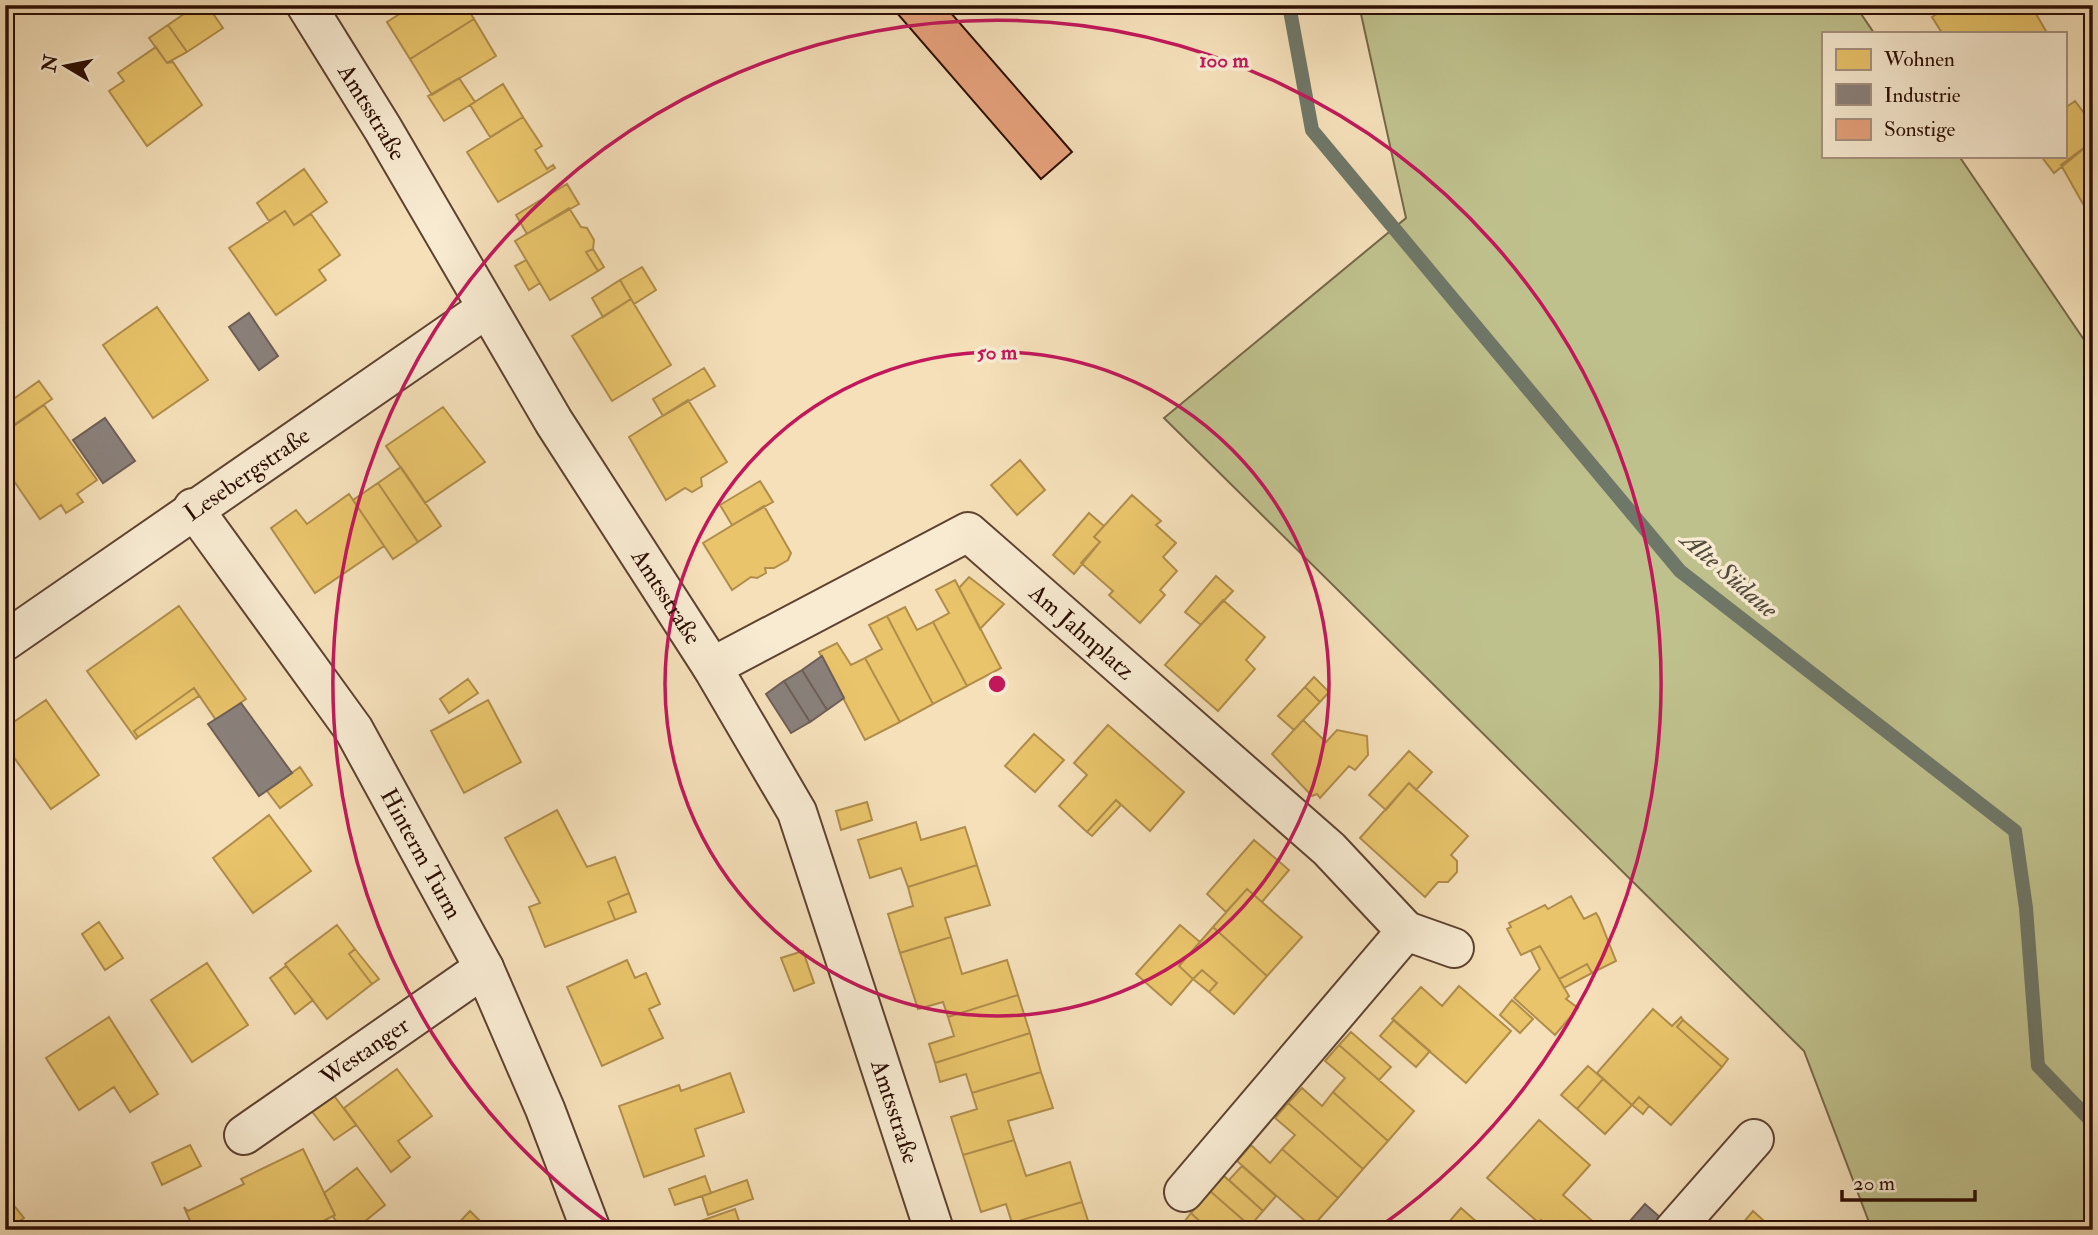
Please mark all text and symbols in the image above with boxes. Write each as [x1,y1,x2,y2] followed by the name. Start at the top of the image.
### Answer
[32,32,102,102] north arrow
[1822,32,2066,158] legend
[1883,46,1955,73] text: Wohnen
[1199,47,1250,74] text: 100 m
[37,52,64,75] text: N
[330,58,413,166] street label: Amtsstraße
[1884,82,1961,109] text: Industrie
[1884,116,1956,143] text: Sonstige
[977,339,1018,366] text: 50 m
[178,420,316,529] street label: Lesebergstraße
[1672,522,1785,626] water label: Alte Südaue
[623,542,708,650] street label: Amtsstraße
[1022,577,1141,687] street label: Am Jahnplatz
[985,672,1009,696] centre of rings
[373,783,469,925] street label: Hinterm Turm
[314,1010,415,1094] street label: Westanger
[863,1055,926,1168] street label: Amtsstraße
[1842,1158,1976,1202] scale bar
[1853,1170,1895,1197] text: 20 m

